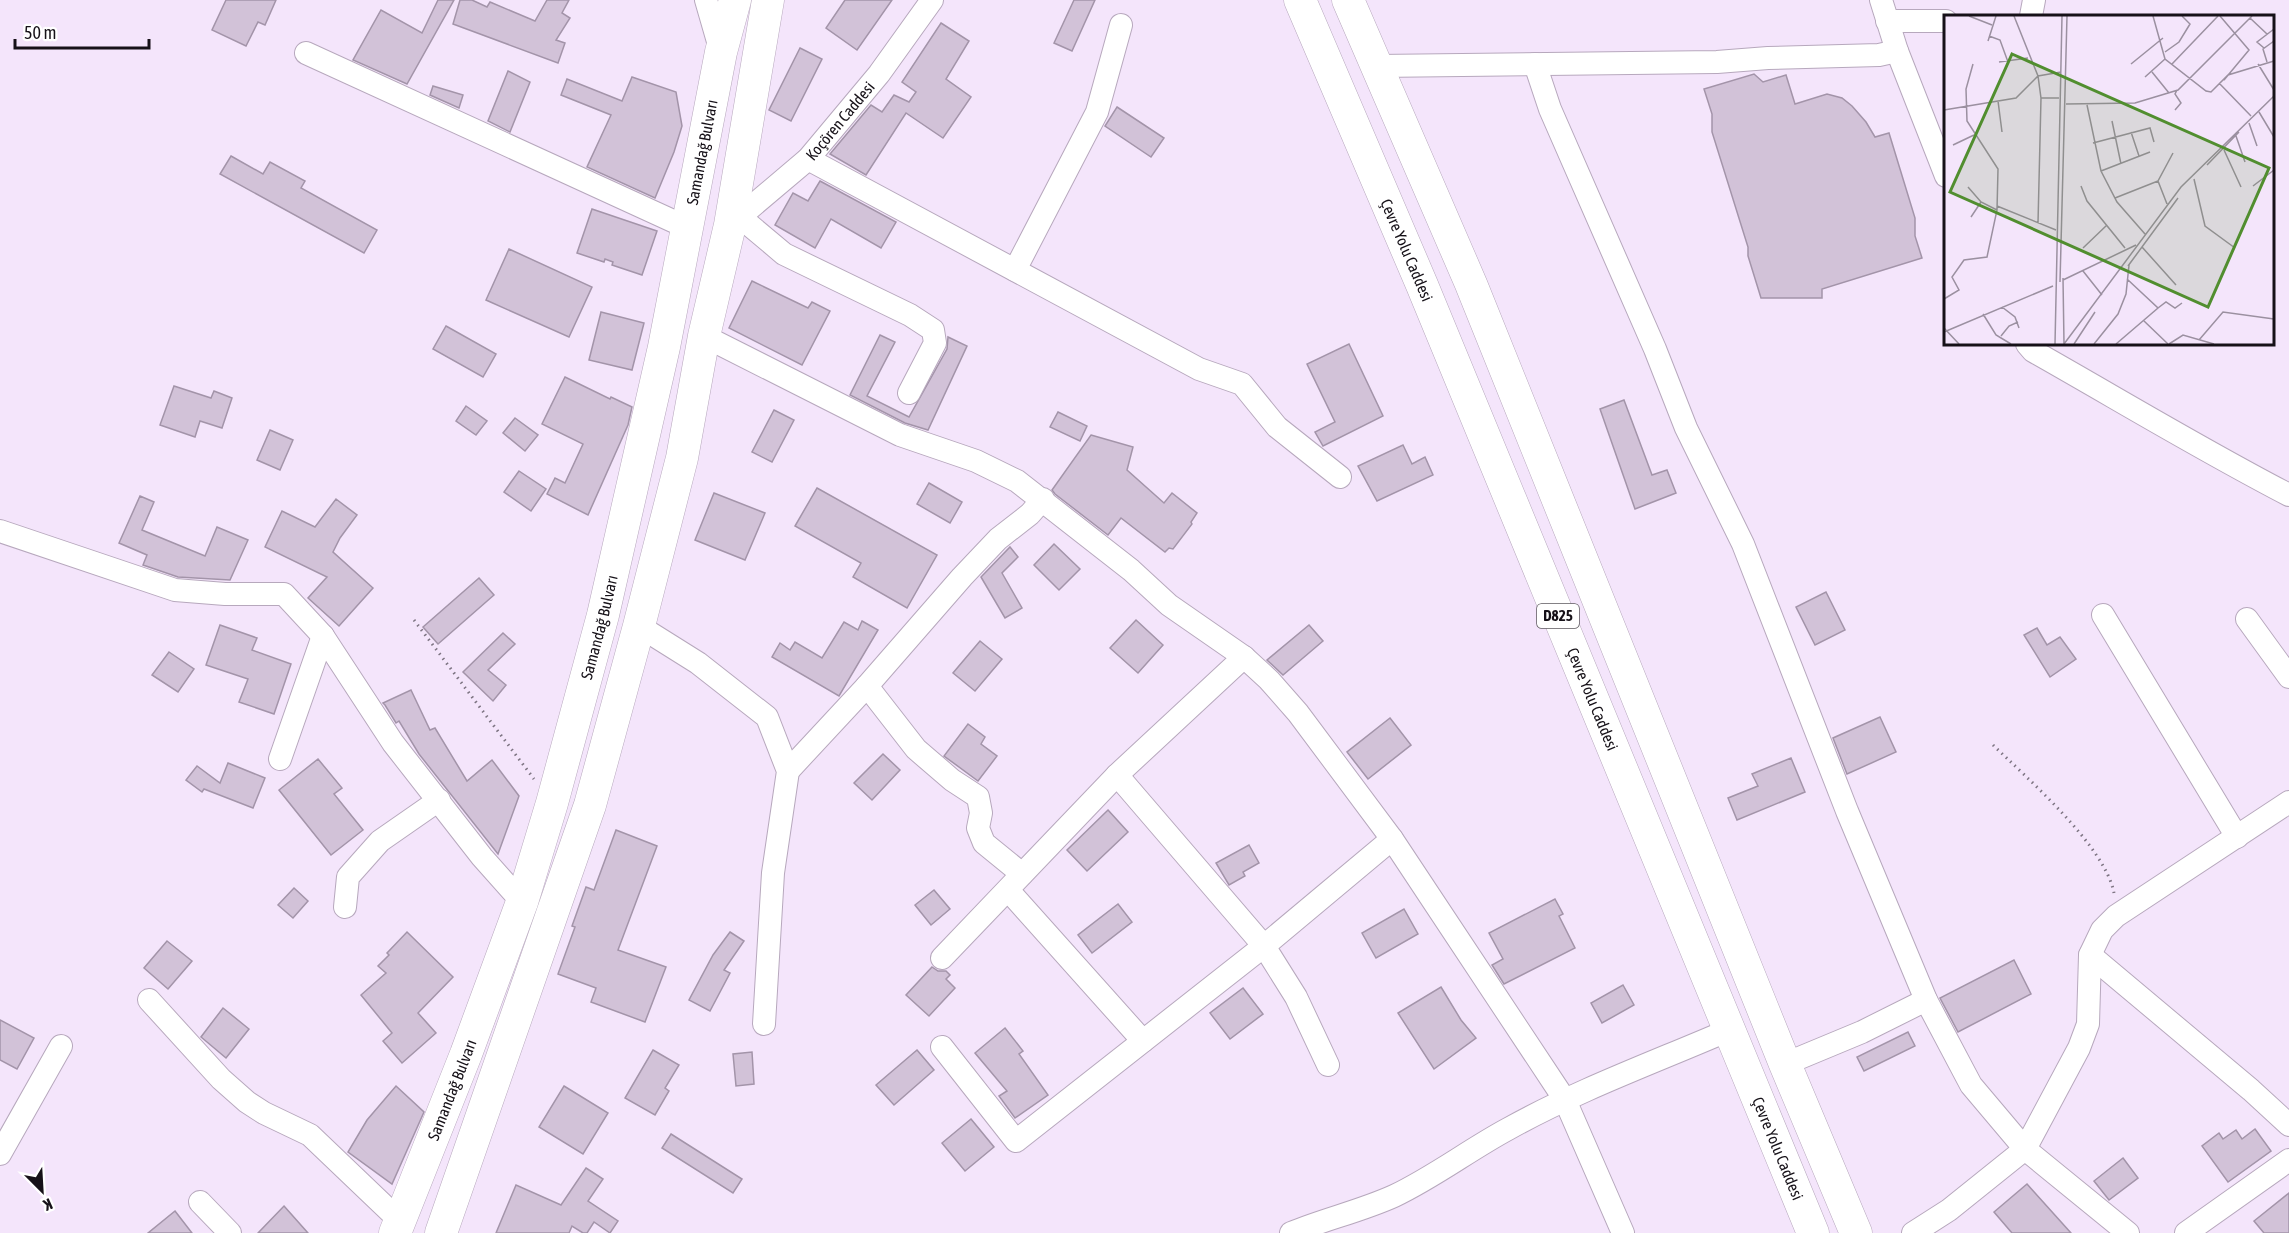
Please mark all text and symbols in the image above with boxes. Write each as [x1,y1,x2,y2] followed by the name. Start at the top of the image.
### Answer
[15,12,148,50] scale bar
[1944,15,2274,345] inset map
[24,22,56,43] text: 50 m
[802,78,878,164] street label: Koçören Caddesi
[683,98,721,206] street label: Samandağ Bulvarı
[1376,196,1437,304] street label: Çevre Yolu Caddesi
[577,573,621,681] street label: Samandağ Bulvarı
[1537,604,1579,628] road number: D825
[1563,645,1622,753] street label: Çevre Yolu Caddesi
[424,1037,480,1143] street label: Samandağ Bulvarı
[1748,1094,1807,1202] street label: Çevre Yolu Caddesi
[12,1161,72,1221] north arrow
[41,1195,55,1215] text: K

